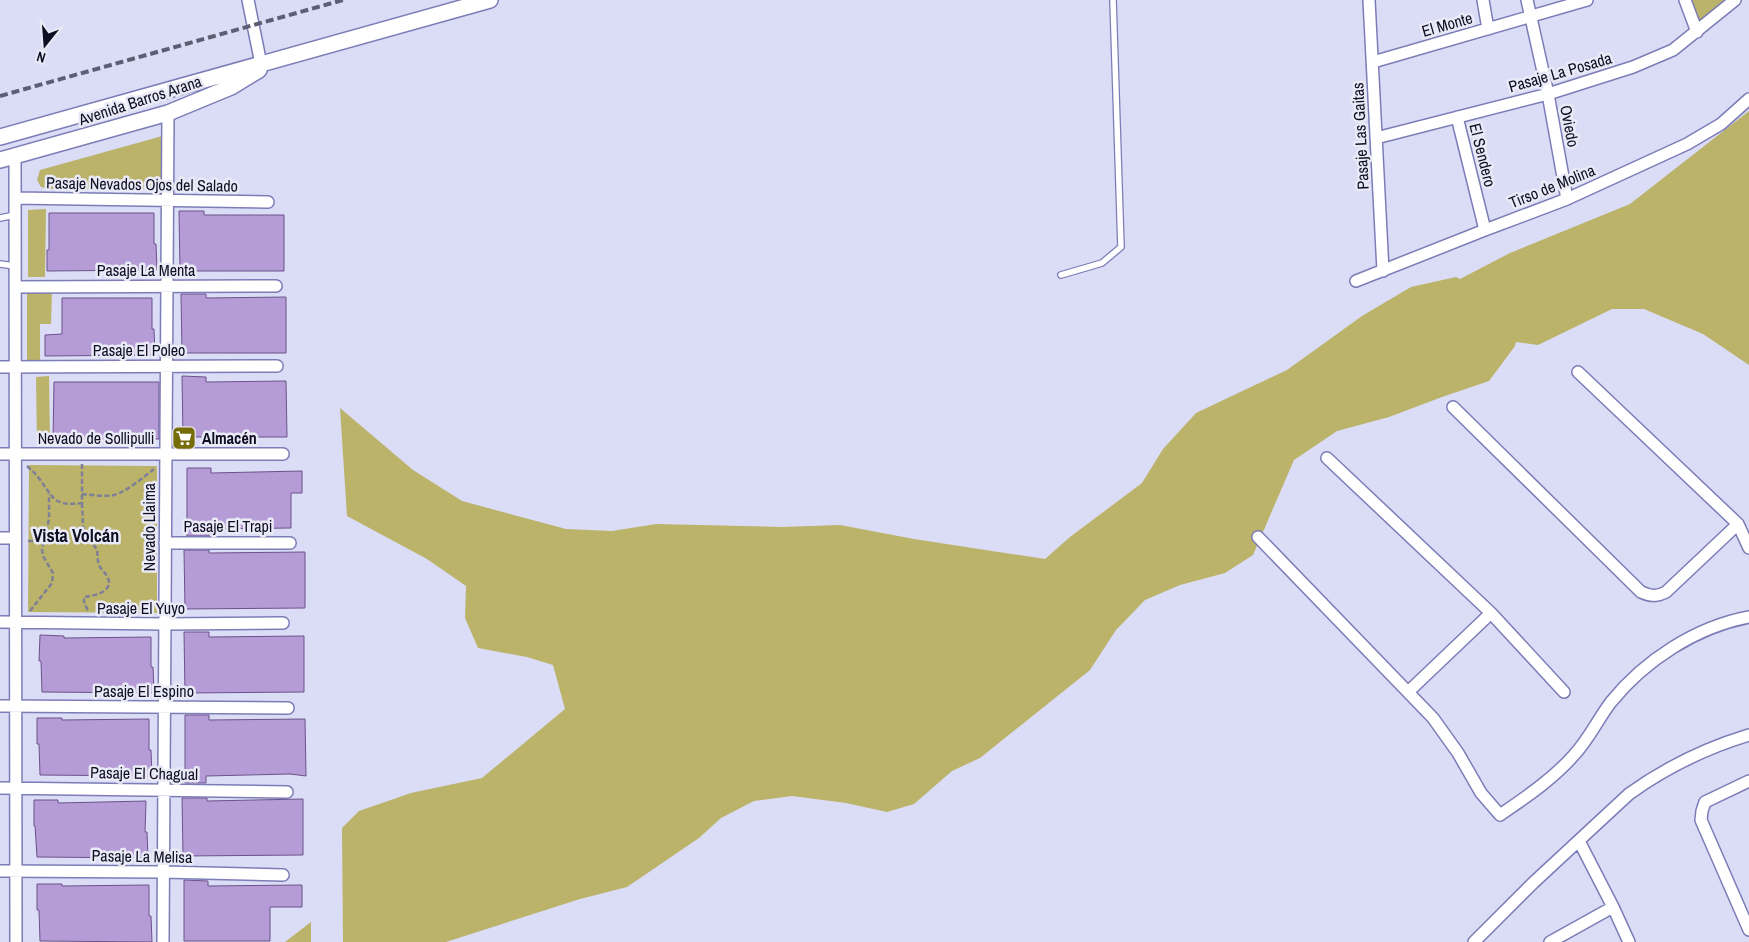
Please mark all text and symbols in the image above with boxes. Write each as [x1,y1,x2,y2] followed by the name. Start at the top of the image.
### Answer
[1419,6,1475,42] street label: El Monte
[20,20,70,70] north arrow
[1506,47,1615,97] street label: Pasaje La Posada
[35,48,48,67] text: N
[75,70,205,131] street label: Avenida Barros Arana
[1346,82,1374,190] street label: Pasaje Las Gaitas
[1555,103,1585,149] street label: Oviedo
[1464,121,1502,189] street label: El Sendero
[1506,159,1599,213] street label: Tirso de Molina
[46,171,238,197] street label: Pasaje Nevados Ojos del Salado
[97,259,196,281] street label: Pasaje La Menta
[93,339,185,361] street label: Pasaje El Poleo
[171,425,197,451] supermarket icon: Almacén
[38,427,154,449] street label: Nevado de Sollipulli
[202,427,257,449] place label: Almacén
[138,482,160,571] street label: Nevado Llaima
[184,515,273,537] street label: Pasaje El Trapi
[33,523,119,548] district label: Vista Volcán
[97,597,185,619] street label: Pasaje El Yuyo
[94,680,194,702] street label: Pasaje El Espino
[90,761,198,785] street label: Pasaje El Chagual
[91,844,193,868] street label: Pasaje La Melisa

